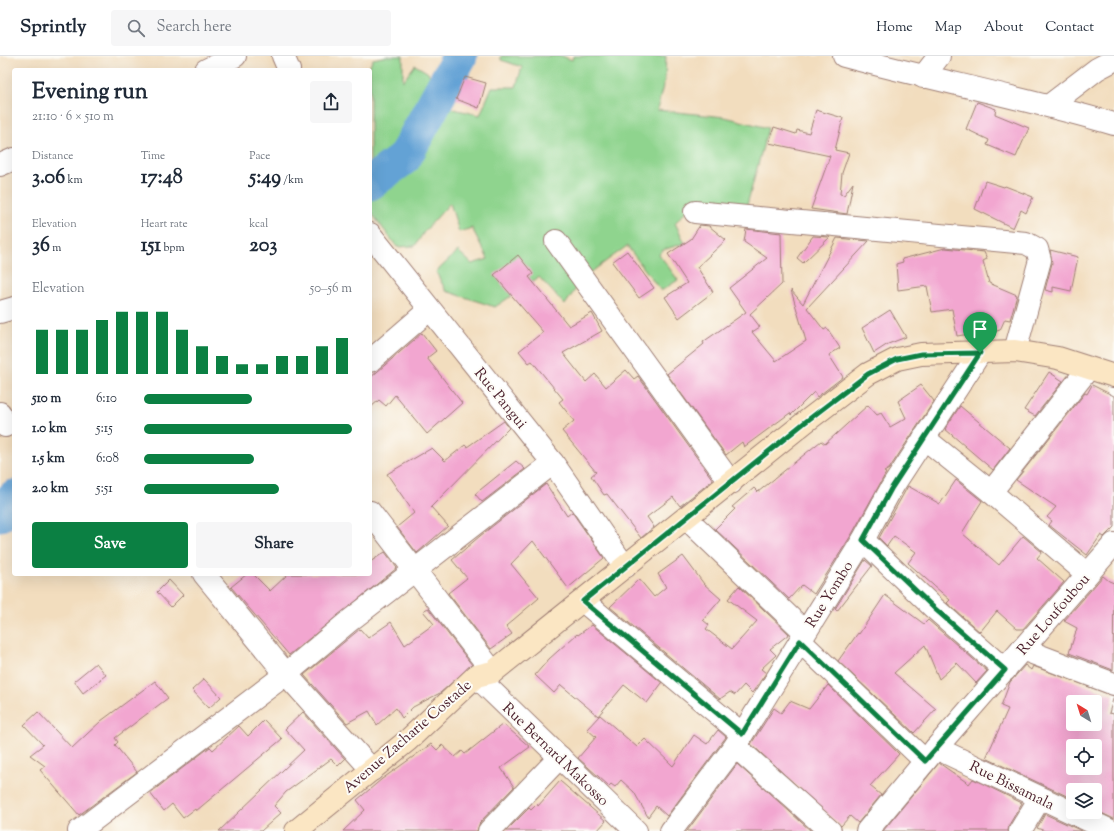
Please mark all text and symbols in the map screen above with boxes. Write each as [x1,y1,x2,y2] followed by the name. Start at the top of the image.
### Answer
[111,10,391,46] search box
[20,14,87,41] text: Sprintly
[125,17,147,39] icon: search
[157,17,232,38] text: Search here
[876,18,913,38] text: Home
[935,18,962,38] text: Map
[984,18,1023,38] text: About
[1045,18,1094,38] text: Contact
[32,77,148,109] text: Evening run
[310,81,352,123] button: share
[32,108,114,126] text: 21:10 · 6 × 510 m
[32,148,73,164] text: Distance
[141,148,165,164] text: Time
[249,148,270,164] text: Pace
[32,164,65,193] text: 3.06
[141,164,183,193] text: 17:48
[249,164,281,193] text: 5:49
[65,172,83,188] text: km
[281,172,303,188] text: /km
[32,216,77,232] text: Elevation
[141,216,188,232] text: Heart rate
[249,216,268,232] text: kcal
[32,232,50,261] text: 36
[141,232,161,261] text: 151
[249,232,277,261] text: 203
[50,240,61,256] text: m
[161,240,185,256] text: bpm
[32,280,85,298] text: Elevation
[310,280,352,298] text: 50–56 m
[963,312,997,353] pin
[969,318,991,340] icon: arrive
[469,364,531,434] street label: Rue Pangui
[32,390,61,408] text: 510 m
[96,390,117,408] text: 6:10
[32,420,67,438] text: 1.0 km
[96,420,113,438] text: 5:15
[32,450,65,468] text: 1.5 km
[96,450,119,468] text: 6:08
[32,480,69,498] text: 2.0 km
[96,480,113,498] text: 5:51
[32,522,188,568] button: Save
[196,522,352,568] button: Share
[801,557,859,632] street label: Rue Yombo
[1013,569,1096,660] street label: Rue Loufoubou
[339,676,477,799] street label: Avenue Zacharie Costade
[1066,695,1102,731] north arrow
[1066,695,1102,819] map controls
[497,699,613,812] street label: Rue Bernard Makosso
[1066,739,1102,775] button: locate
[965,757,1057,816] street label: Rue Bissamala
[1066,783,1102,819] button: layers

